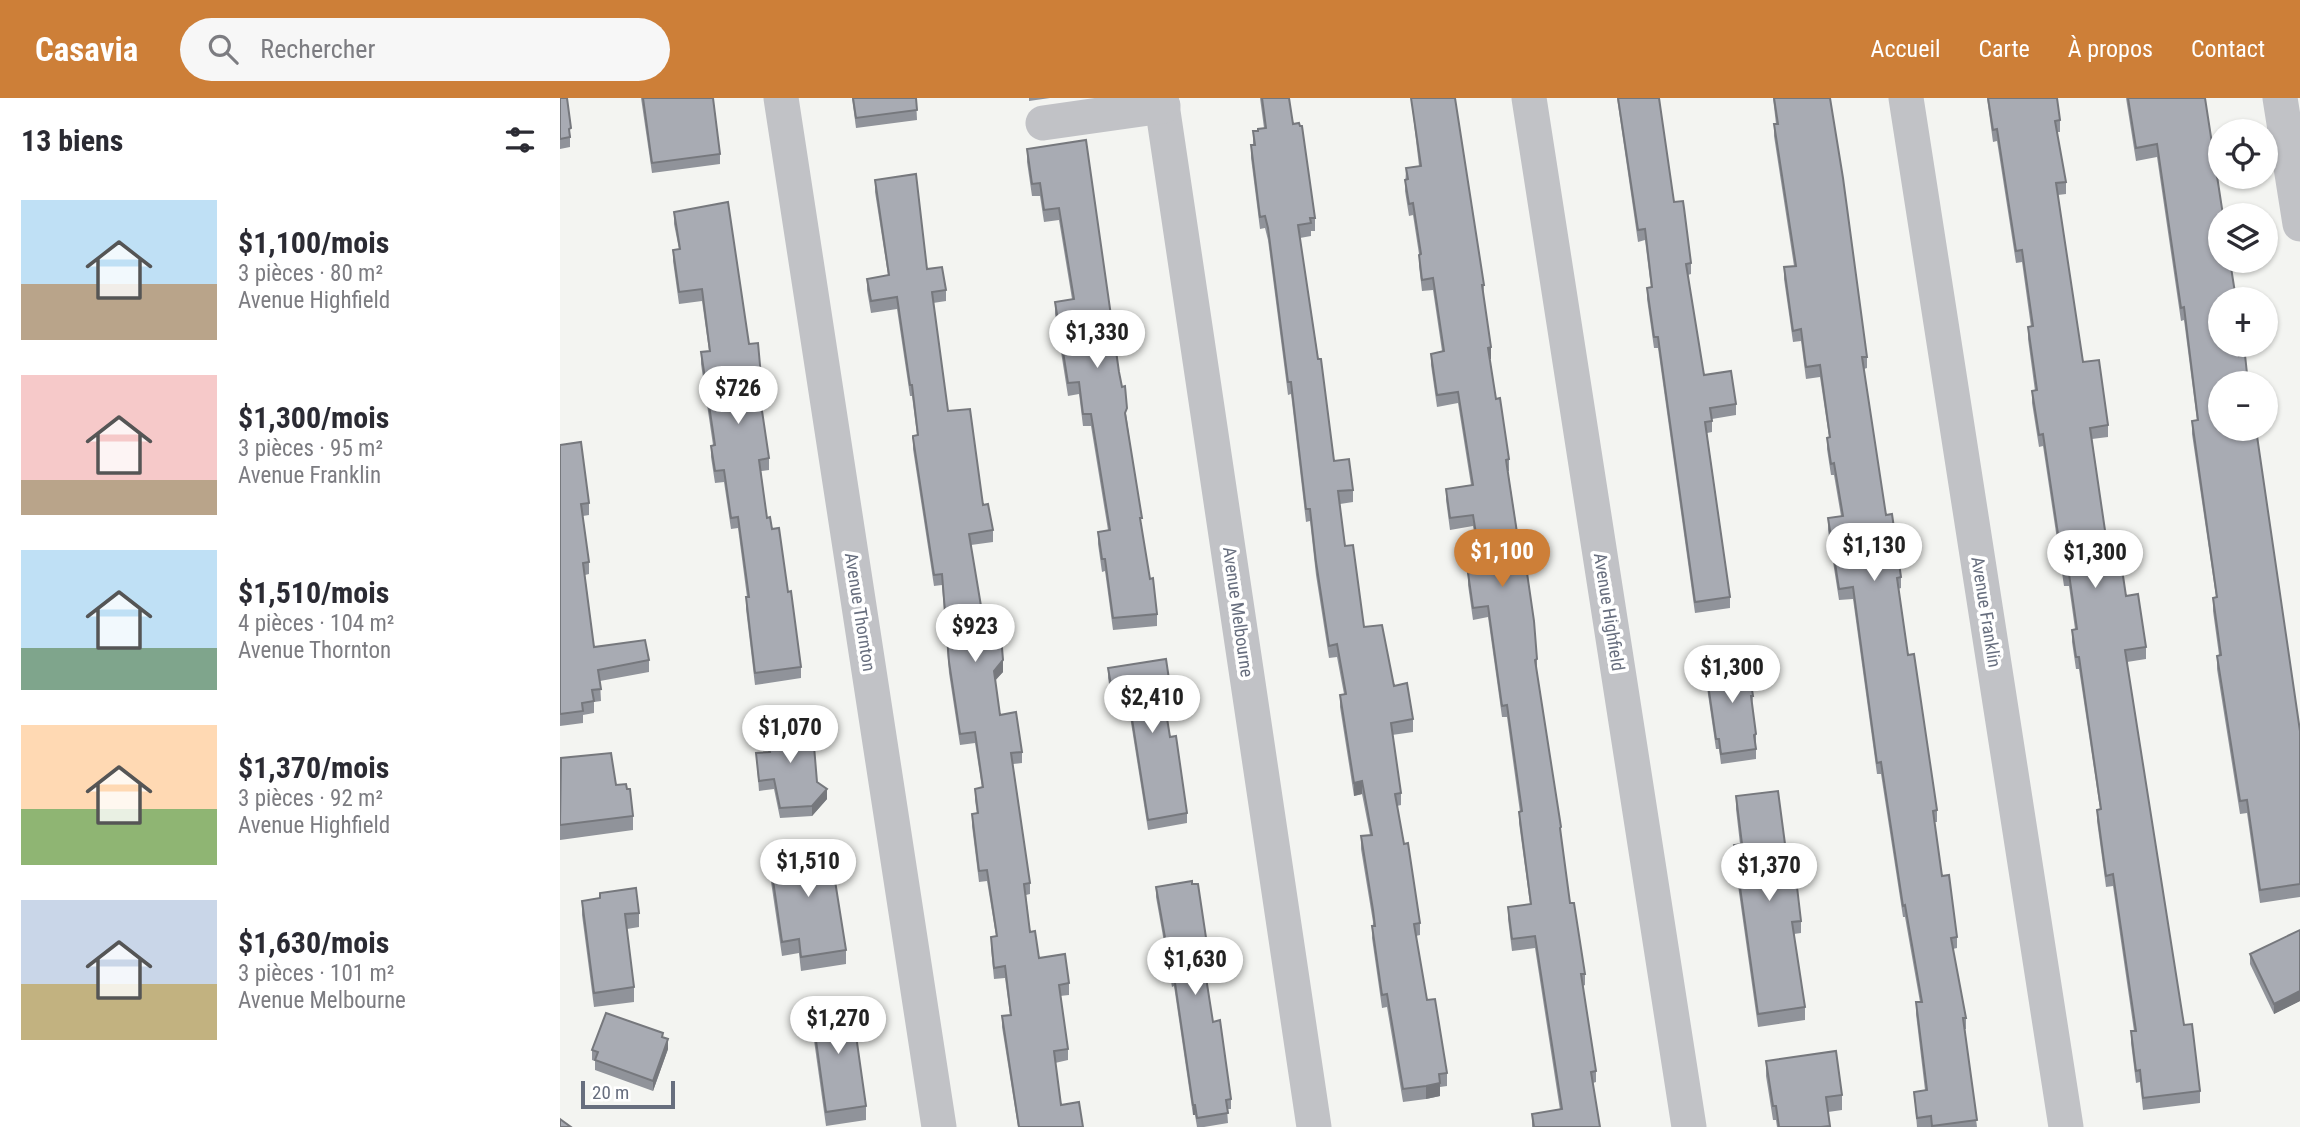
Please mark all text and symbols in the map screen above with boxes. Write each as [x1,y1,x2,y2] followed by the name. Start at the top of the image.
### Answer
[180,18,670,81] search box
[35,30,138,69] text: Casavia
[204,30,242,68] icon: search
[260,34,375,64] text: Rechercher
[1871,35,1940,63] text: Accueil
[1978,35,2030,63] text: Carte
[2068,35,2153,63] text: À propos
[2191,35,2265,63] text: Contact
[2208,119,2278,441] map controls
[2208,119,2278,189] button: locate
[501,121,539,159] icon: filters
[21,123,123,158] text: 13 biens
[2208,203,2278,273] button: layers
[238,225,389,260] text: $1,100/mois
[77,228,161,312] icon: home
[238,260,383,287] text: 3 pièces · 80 m²
[238,287,390,314] text: Avenue Highfield
[2208,287,2278,357] button: +
[1040,310,1154,370] pin: $1,330
[1065,319,1129,346] text: $1,330
[697,366,779,426] pin: $726
[2208,371,2278,441] button: −
[715,375,761,402] text: $726
[238,400,389,435] text: $1,300/mois
[77,403,161,487] icon: home
[238,435,383,462] text: 3 pièces · 95 m²
[238,462,381,489] text: Avenue Franklin
[1817,524,1931,583] pin: $1,130
[1445,530,1559,589] pin: $1,100
[2038,531,2152,590] pin: $1,300
[1842,532,1906,559] text: $1,130
[1470,538,1534,565] text: $1,100
[2063,539,2127,566] text: $1,300
[1219,545,1258,678] street label: Avenue Melbourne
[841,551,880,673] street label: Avenue Thornton
[1590,551,1629,672] street label: Avenue Highfield
[1967,555,2006,669] street label: Avenue Franklin
[238,575,389,610] text: $1,510/mois
[77,578,161,662] icon: home
[934,604,1016,664] pin: $923
[238,610,394,637] text: 4 pièces · 104 m²
[952,613,998,640] text: $923
[238,637,391,664] text: Avenue Thornton
[1675,646,1789,705] pin: $1,300
[1700,654,1764,681] text: $1,300
[1095,676,1209,735] pin: $2,410
[1120,684,1184,711] text: $2,410
[733,706,847,765] pin: $1,070
[758,714,822,741] text: $1,070
[238,750,389,785] text: $1,370/mois
[77,753,161,837] icon: home
[238,785,383,812] text: 3 pièces · 92 m²
[238,812,390,839] text: Avenue Highfield
[751,840,865,899] pin: $1,510
[1712,844,1826,903] pin: $1,370
[776,848,840,875] text: $1,510
[1737,852,1801,879] text: $1,370
[238,925,389,960] text: $1,630/mois
[77,928,161,1012] icon: home
[1138,937,1252,997] pin: $1,630
[1163,946,1227,973] text: $1,630
[238,960,394,987] text: 3 pièces · 101 m²
[238,987,406,1014] text: Avenue Melbourne
[781,996,895,1056] pin: $1,270
[806,1005,870,1032] text: $1,270
[581,1078,676,1110] scale bar
[592,1081,629,1104] text: 20 m

